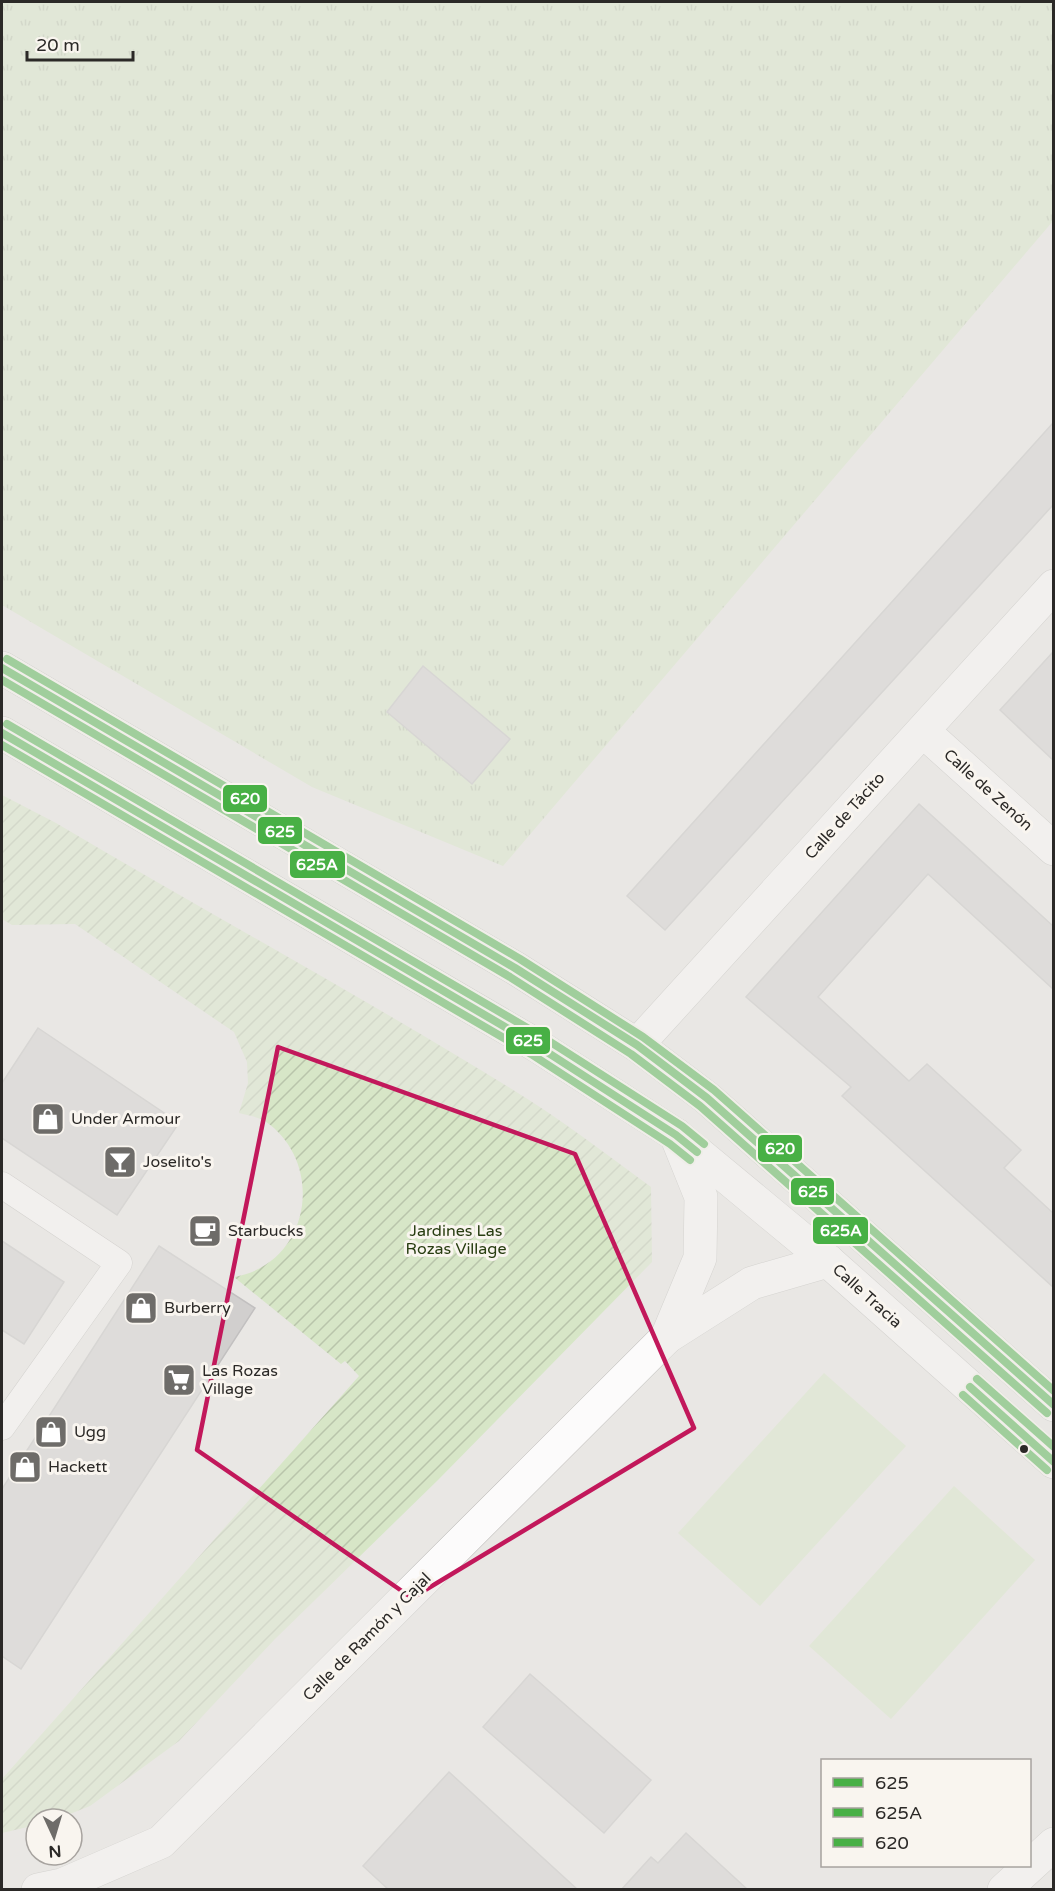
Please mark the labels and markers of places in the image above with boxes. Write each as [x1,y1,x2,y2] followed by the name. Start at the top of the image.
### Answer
[30,1101,66,1137] shop icon: Under Armour
[71,1109,181,1129] place label: Under Armour
[102,1144,138,1180] bar icon: Joselito's
[143,1152,212,1172] place label: Joselito's
[187,1213,223,1249] cafe icon: Starbucks
[228,1221,303,1241] place label: Starbucks
[123,1290,159,1326] shop icon: Burberry
[164,1298,231,1318] place label: Burberry
[202,1361,278,1399] place label: Las Rozas Village
[161,1362,197,1398] supermarket icon: Las Rozas Village
[33,1414,69,1450] shop icon: Ugg
[74,1422,106,1442] place label: Ugg
[1018,1443,1030,1455] unlabelled marker
[7,1449,43,1485] shop icon: Hackett
[48,1457,107,1477] place label: Hackett

